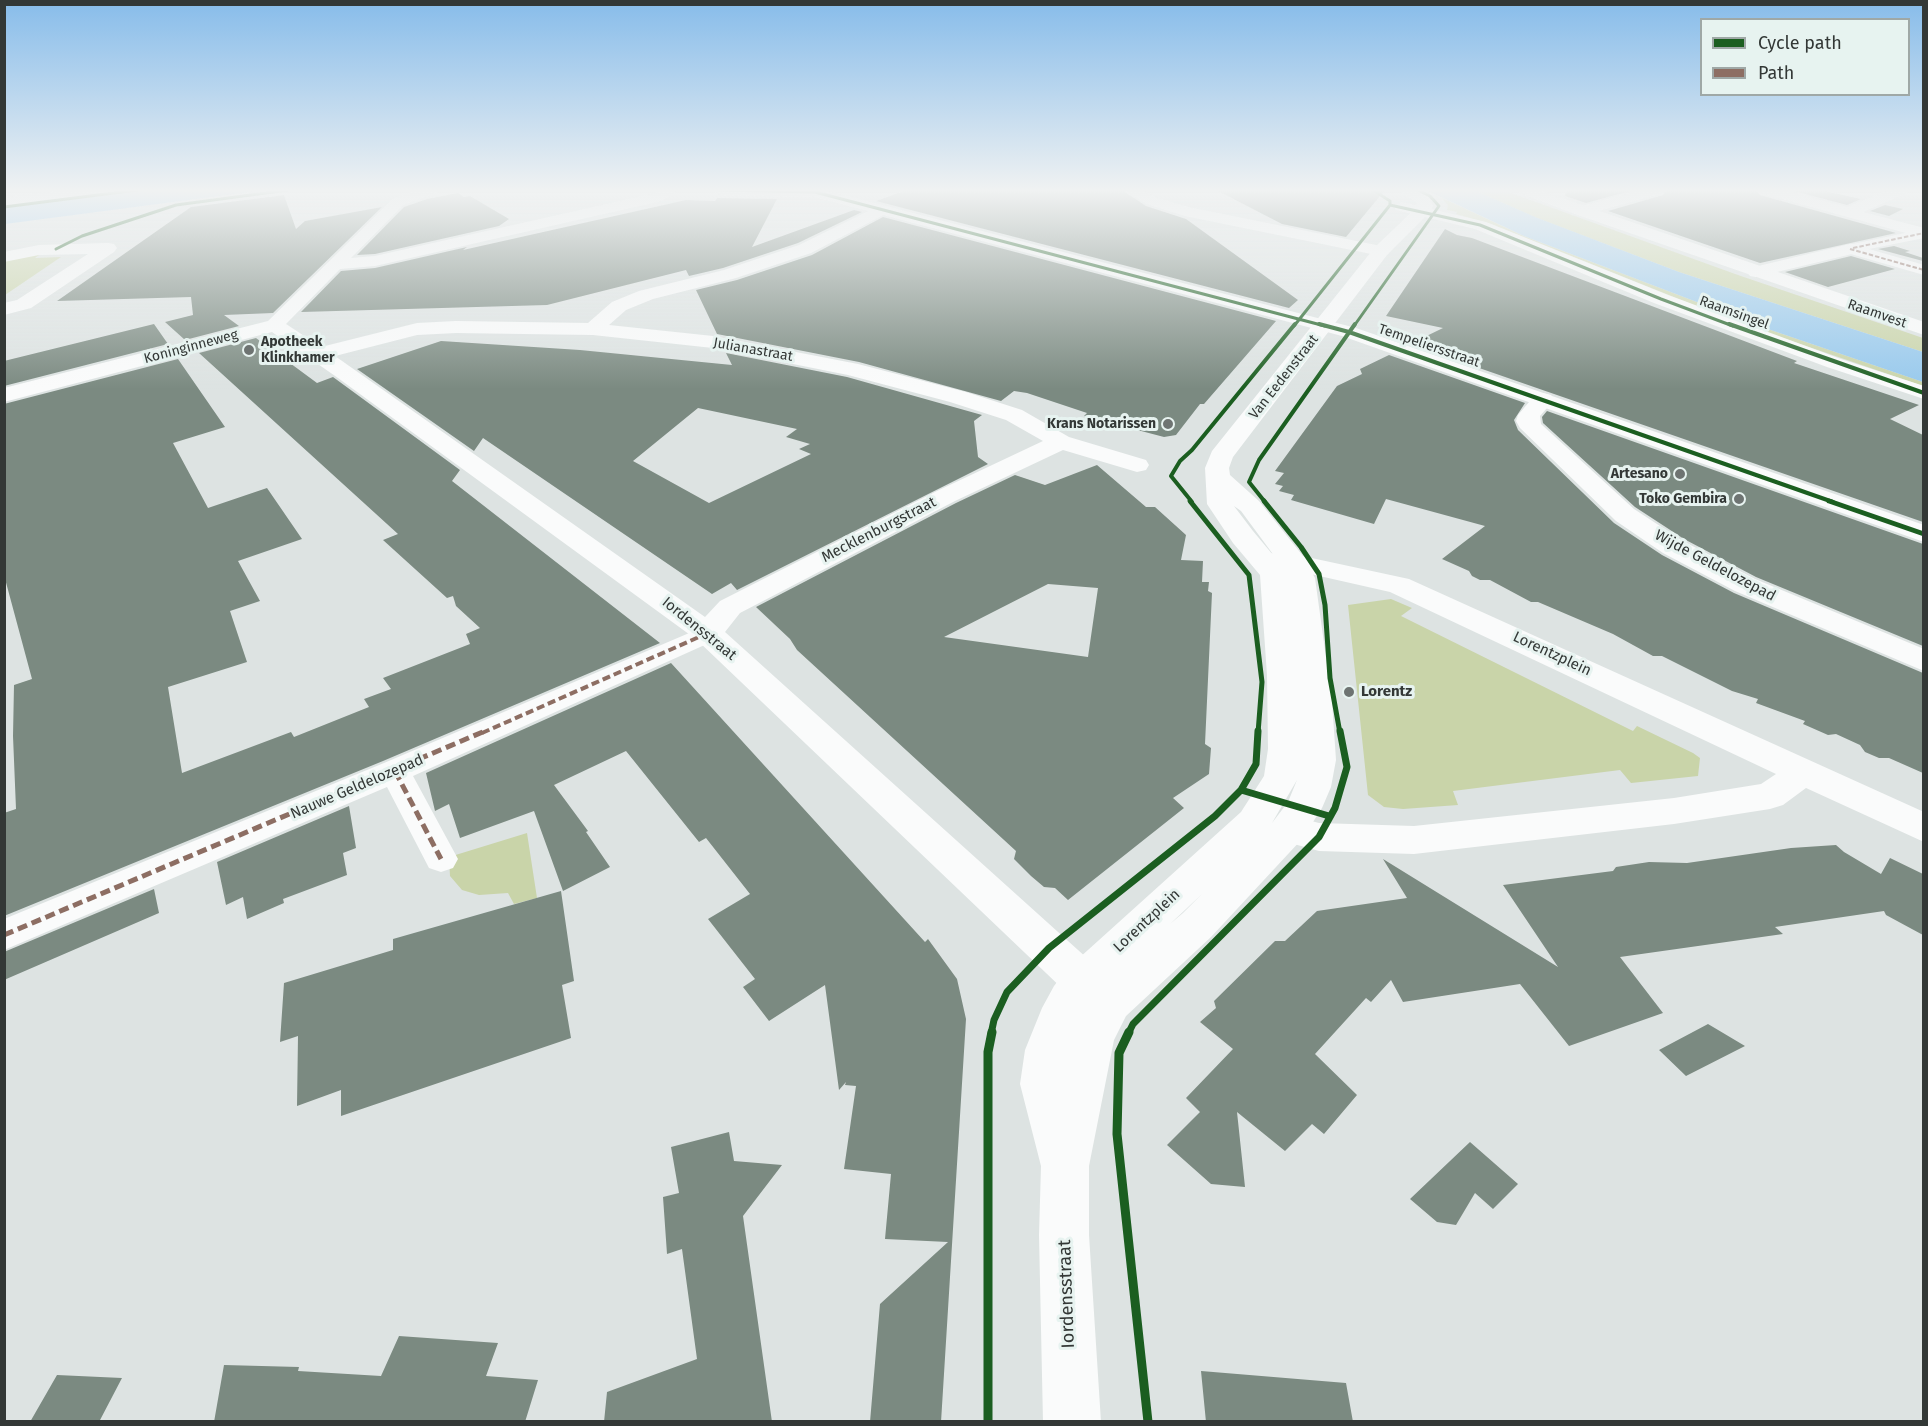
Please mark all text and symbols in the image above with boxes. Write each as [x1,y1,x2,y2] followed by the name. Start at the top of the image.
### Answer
[1700,18,1910,96] legend
[1758,32,1842,54] text: Cycle path
[1758,62,1794,84] text: Path
[1697,293,1771,333] street label: Raamsingel
[1845,296,1909,332] street label: Raamvest
[1376,321,1482,371] street label: Tempeliersstraat
[142,326,240,368] street label: Koninginneweg
[1246,331,1322,423] street label: Van Eedenstraat
[261,334,335,366] place label: Apotheek Klinkhamer
[712,335,794,365] street label: Julianastraat
[242,343,256,357] marker: Apotheek Klinkhamer
[1047,416,1156,432] place label: Krans Notarissen
[1161,417,1175,431] marker: Krans Notarissen
[1611,466,1668,482] place label: Artesano
[1673,467,1687,481] marker: Artesano
[1639,491,1727,507] place label: Toko Gembira
[1732,492,1746,506] marker: Toko Gembira
[819,493,939,567] street label: Mecklenburgstraat
[1651,526,1779,606] street label: Wijde Geldelozepad
[658,593,740,665] street label: Iordensstraat
[1510,628,1594,680] street label: Lorentzplein
[1361,683,1412,701] place label: Lorentz
[1342,685,1356,699] marker: Lorentz
[288,751,426,823] street label: Nauwe Geldelozepad
[1110,886,1184,956] street label: Lorentzplein
[1054,1239,1080,1349] street label: Iordensstraat

